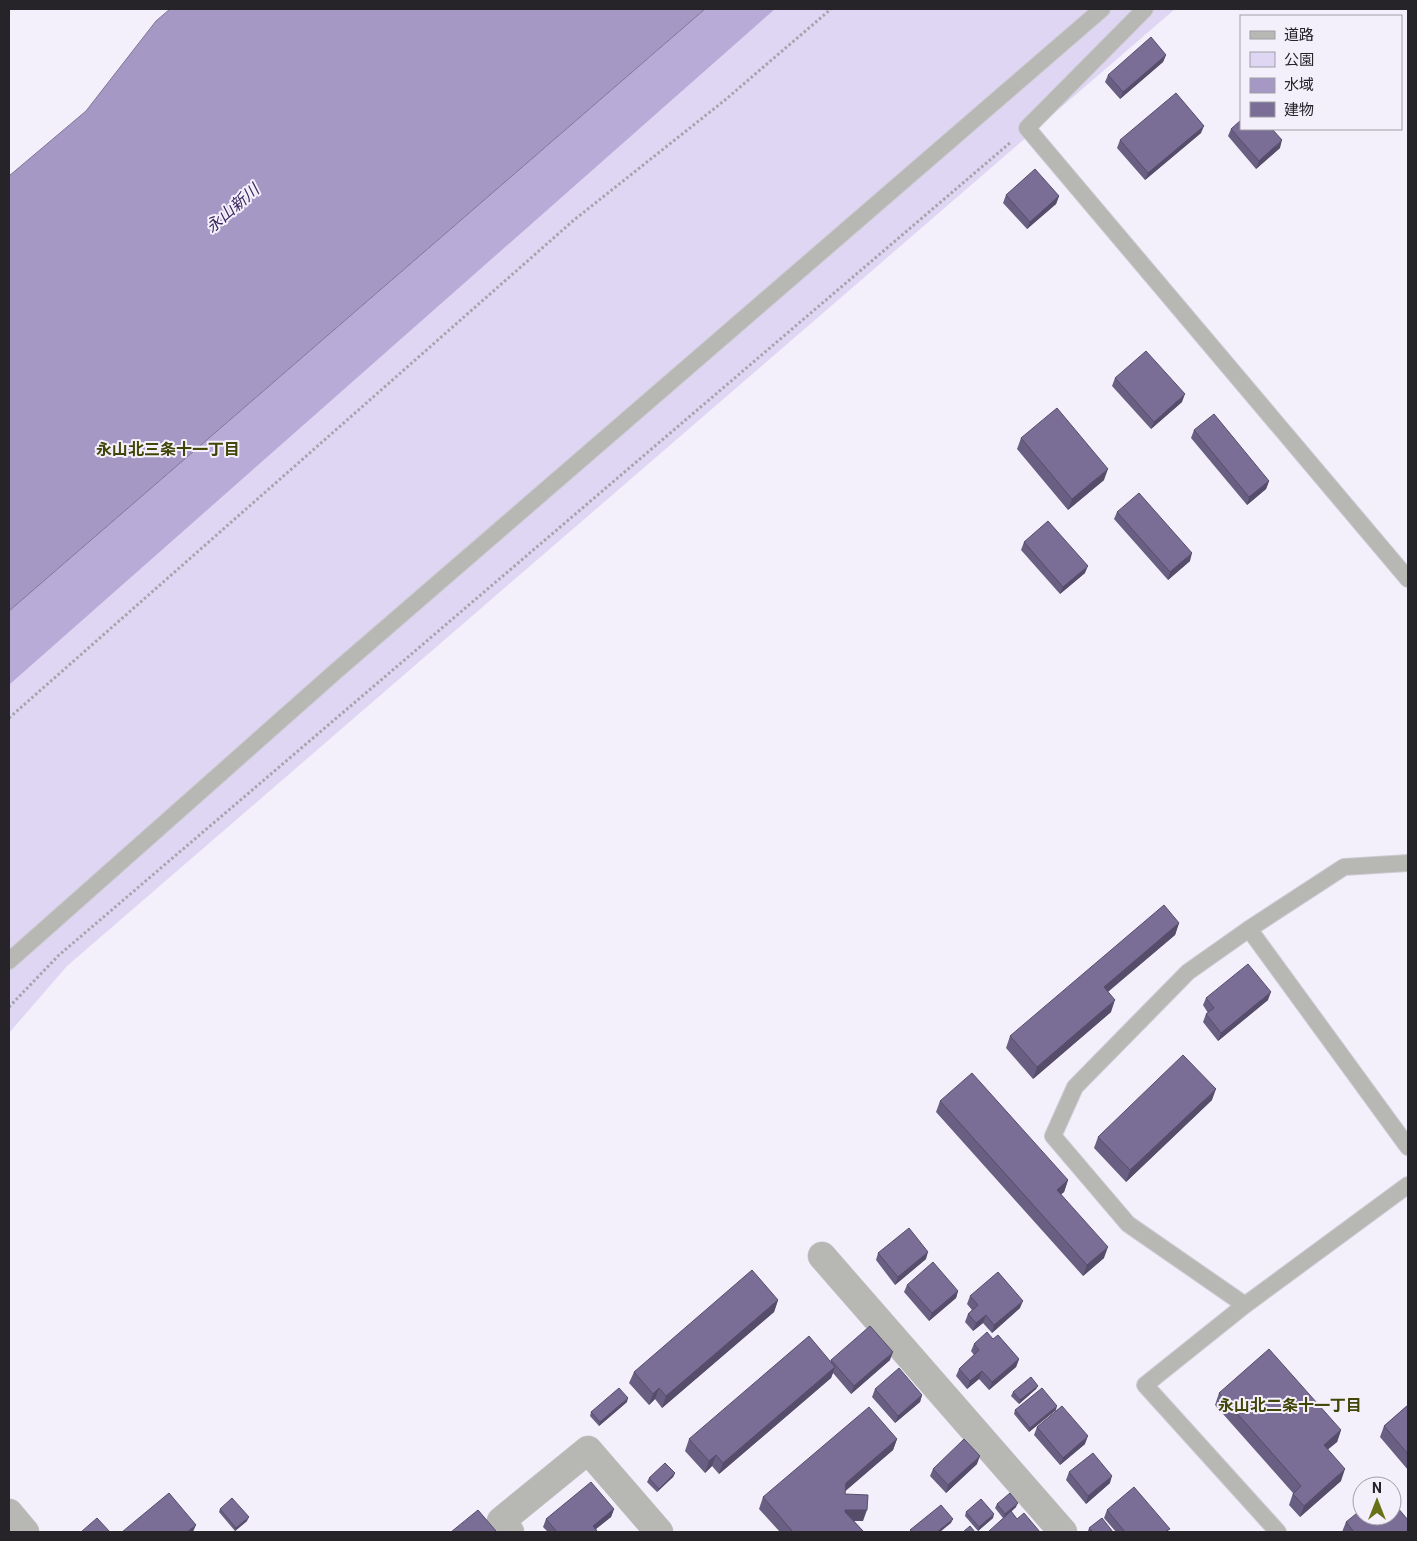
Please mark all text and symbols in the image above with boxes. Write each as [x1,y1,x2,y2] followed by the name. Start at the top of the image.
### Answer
[1240,15,1402,130] legend
[1284,26,1314,44] text: 道路
[1284,51,1314,69] text: 公園
[1284,76,1314,94] text: 水域
[1284,101,1314,119] text: 建物
[202,179,264,237] water label: 永山新川
[96,440,240,459] district label: 永山北三条十一丁目
[1218,1396,1362,1415] district label: 永山北二条十一丁目
[1352,1476,1402,1526] north arrow
[1372,1480,1382,1496] text: N

